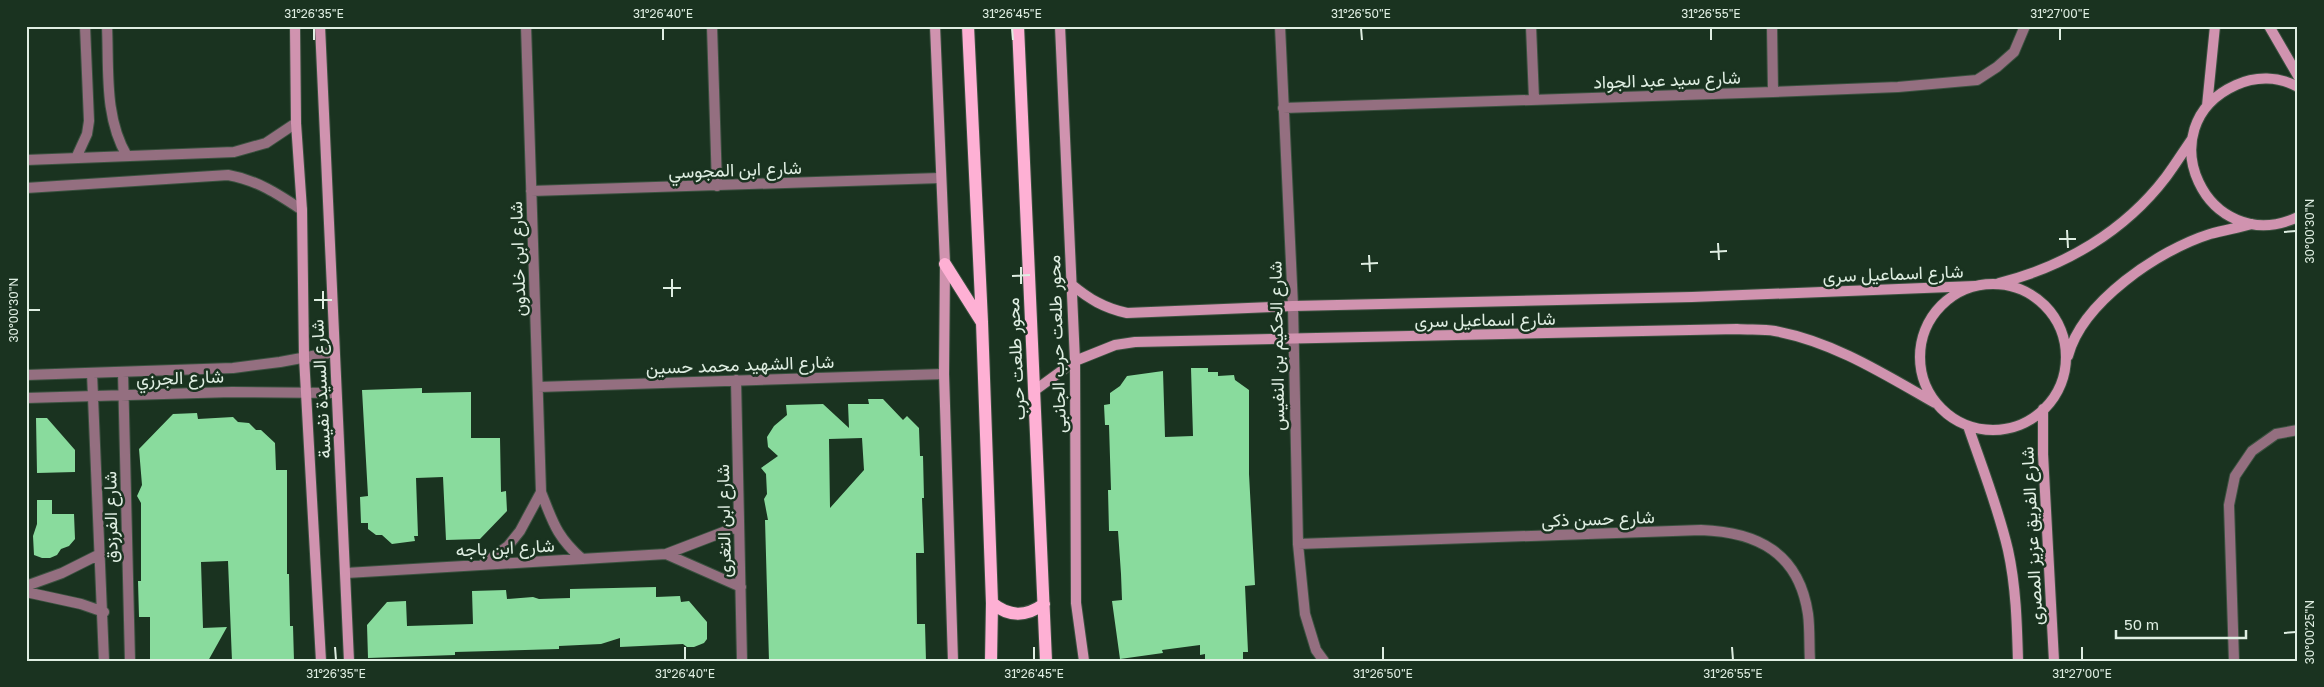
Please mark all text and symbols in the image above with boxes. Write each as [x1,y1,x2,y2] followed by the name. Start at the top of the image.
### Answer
[284,6,344,21] text: 31°26'35"E
[633,6,693,21] text: 31°26'40"E
[982,6,1042,21] text: 31°26'45"E
[1331,6,1391,21] text: 31°26'50"E
[1681,6,1741,21] text: 31°26'55"E
[2030,6,2090,21] text: 31°27'00"E
[1593,65,1741,95] street label: شارع سيد عبد الجواد
[668,156,802,187] street label: شارع ابن المجوسي
[2302,199,2317,263] text: 30°00'30"N
[504,201,532,317] street label: شارع ابن خلدون
[1042,254,1071,434] street label: محور طلعت حرب الجانبى
[1822,260,1964,288] street label: شارع اسماعيل سرى
[1264,261,1290,431] street label: شارع الحكيم بن النفيس
[6,278,21,342] text: 30°00'30"N
[1001,297,1030,421] street label: محور طلعت حرب
[1414,307,1556,333] street label: شارع اسماعيل سرى
[305,319,337,459] street label: شارع السيدة نفيسة
[645,350,835,380] street label: شارع الشهيد محمد حسين
[136,364,224,395] street label: شارع الجرزي
[2015,446,2049,626] street label: شارع الفريق عزيز المصرى
[711,464,737,578] street label: شارع ابن التغرى
[98,471,124,563] street label: شارع الفرزدق
[1541,505,1655,533] street label: شارع حسن ذكى
[455,533,555,563] street label: شارع ابن باجه
[2302,600,2317,664] text: 30°00'25"N
[2116,607,2246,639] scale bar
[2124,615,2159,633] text: 50 m
[306,666,366,681] text: 31°26'35"E
[655,666,715,681] text: 31°26'40"E
[1004,666,1064,681] text: 31°26'45"E
[1353,666,1413,681] text: 31°26'50"E
[1703,666,1763,681] text: 31°26'55"E
[2052,666,2112,681] text: 31°27'00"E

